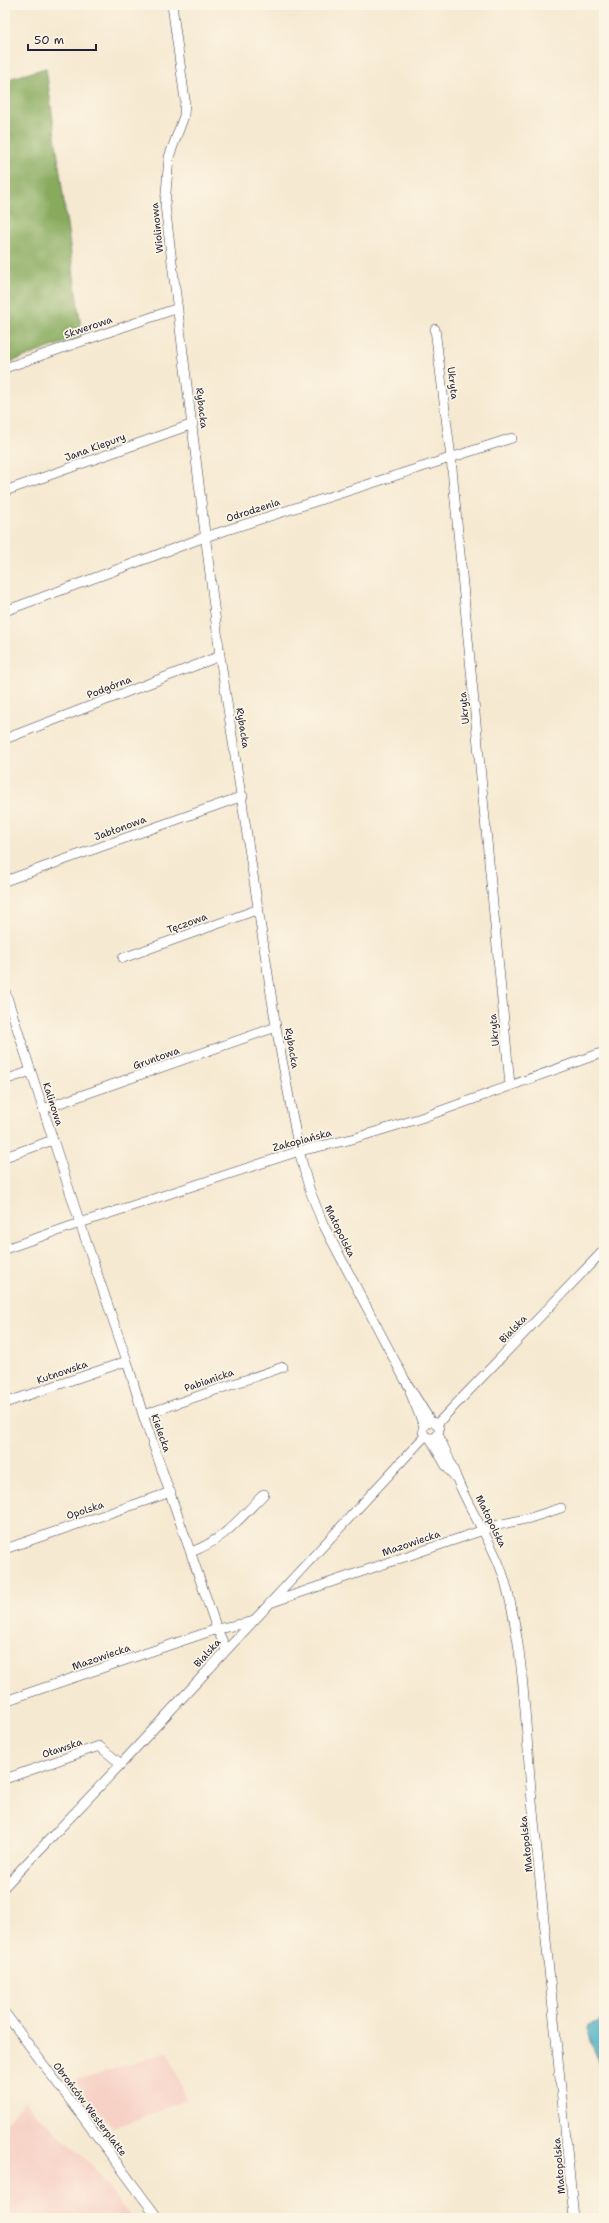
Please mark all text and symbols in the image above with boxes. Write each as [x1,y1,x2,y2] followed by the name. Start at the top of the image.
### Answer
[28,26,96,52] scale bar
[34,32,64,48] text: 50 m
[148,201,166,254] street label: Wiolinowa
[62,312,115,341] street label: Skwerowa
[445,366,462,401] street label: Ukryta
[193,387,211,430] street label: Rybacka
[63,430,128,464] street label: Jana Kiepury
[224,495,282,525] street label: Odrodzenia
[85,672,134,701] street label: Podgórna
[456,690,472,725] street label: Ukryta
[233,707,253,750] street label: Rybacka
[92,812,148,843] street label: Jabłonowa
[165,909,210,936] street label: Tęczowa
[486,1012,502,1047] street label: Ukryta
[282,1027,302,1070] street label: Rybacka
[131,1043,182,1072] street label: Gruntowa
[40,1081,66,1128] street label: Kalinowa
[271,1126,334,1154] street label: Zakopiańska
[322,1203,359,1260] street label: Małopolska
[496,1312,530,1346] street label: Bialska
[35,1357,90,1387] street label: Kutnowska
[183,1365,236,1395] street label: Pabianicka
[148,1412,174,1455] street label: Kielecka
[473,1493,510,1550] street label: Małopolska
[65,1498,106,1522] street label: Opolska
[380,1527,443,1559] street label: Mazowiecka
[191,1635,224,1670] street label: Bialska
[70,1641,133,1673] street label: Mazowiecka
[40,1735,85,1761] street label: Oławska
[517,1814,535,1873] street label: Małopolska
[50,2059,130,2159] street label: Obrońców Westerplatte
[550,2137,568,2195] street label: Małopolska

